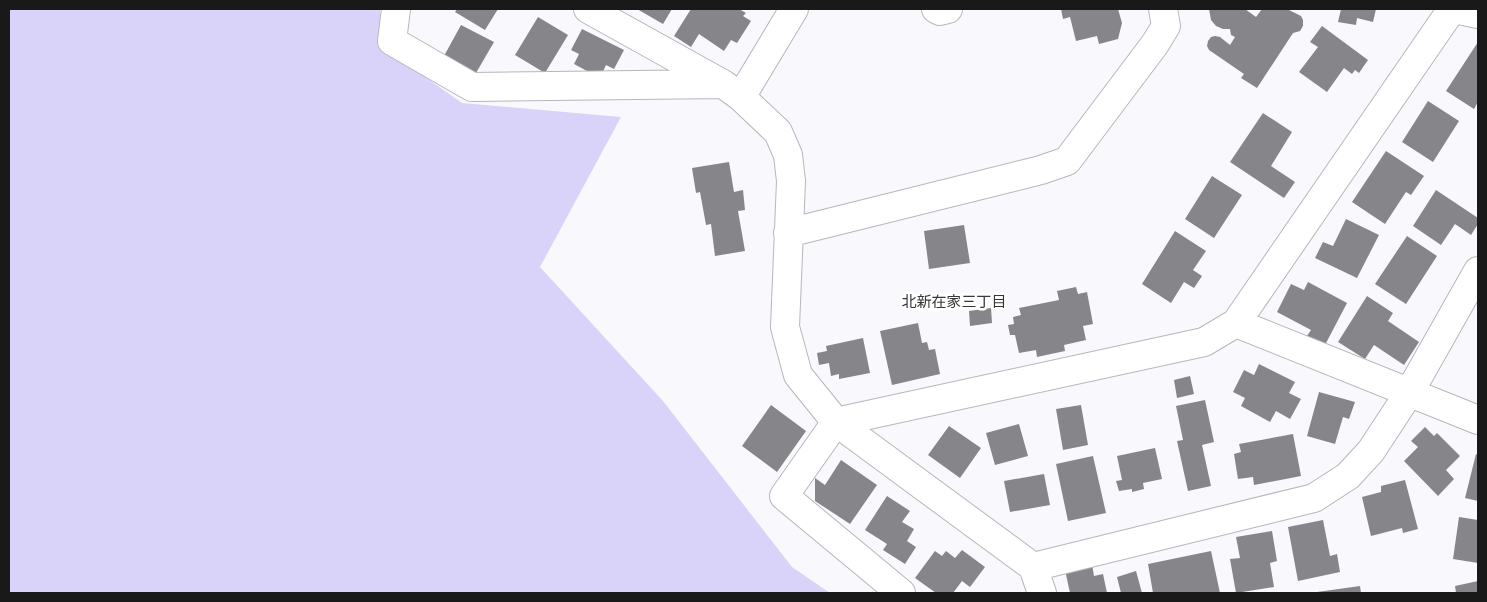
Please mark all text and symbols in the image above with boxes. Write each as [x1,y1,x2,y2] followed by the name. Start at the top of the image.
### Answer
[901,293,1007,311] district label: 北新在家三丁目

